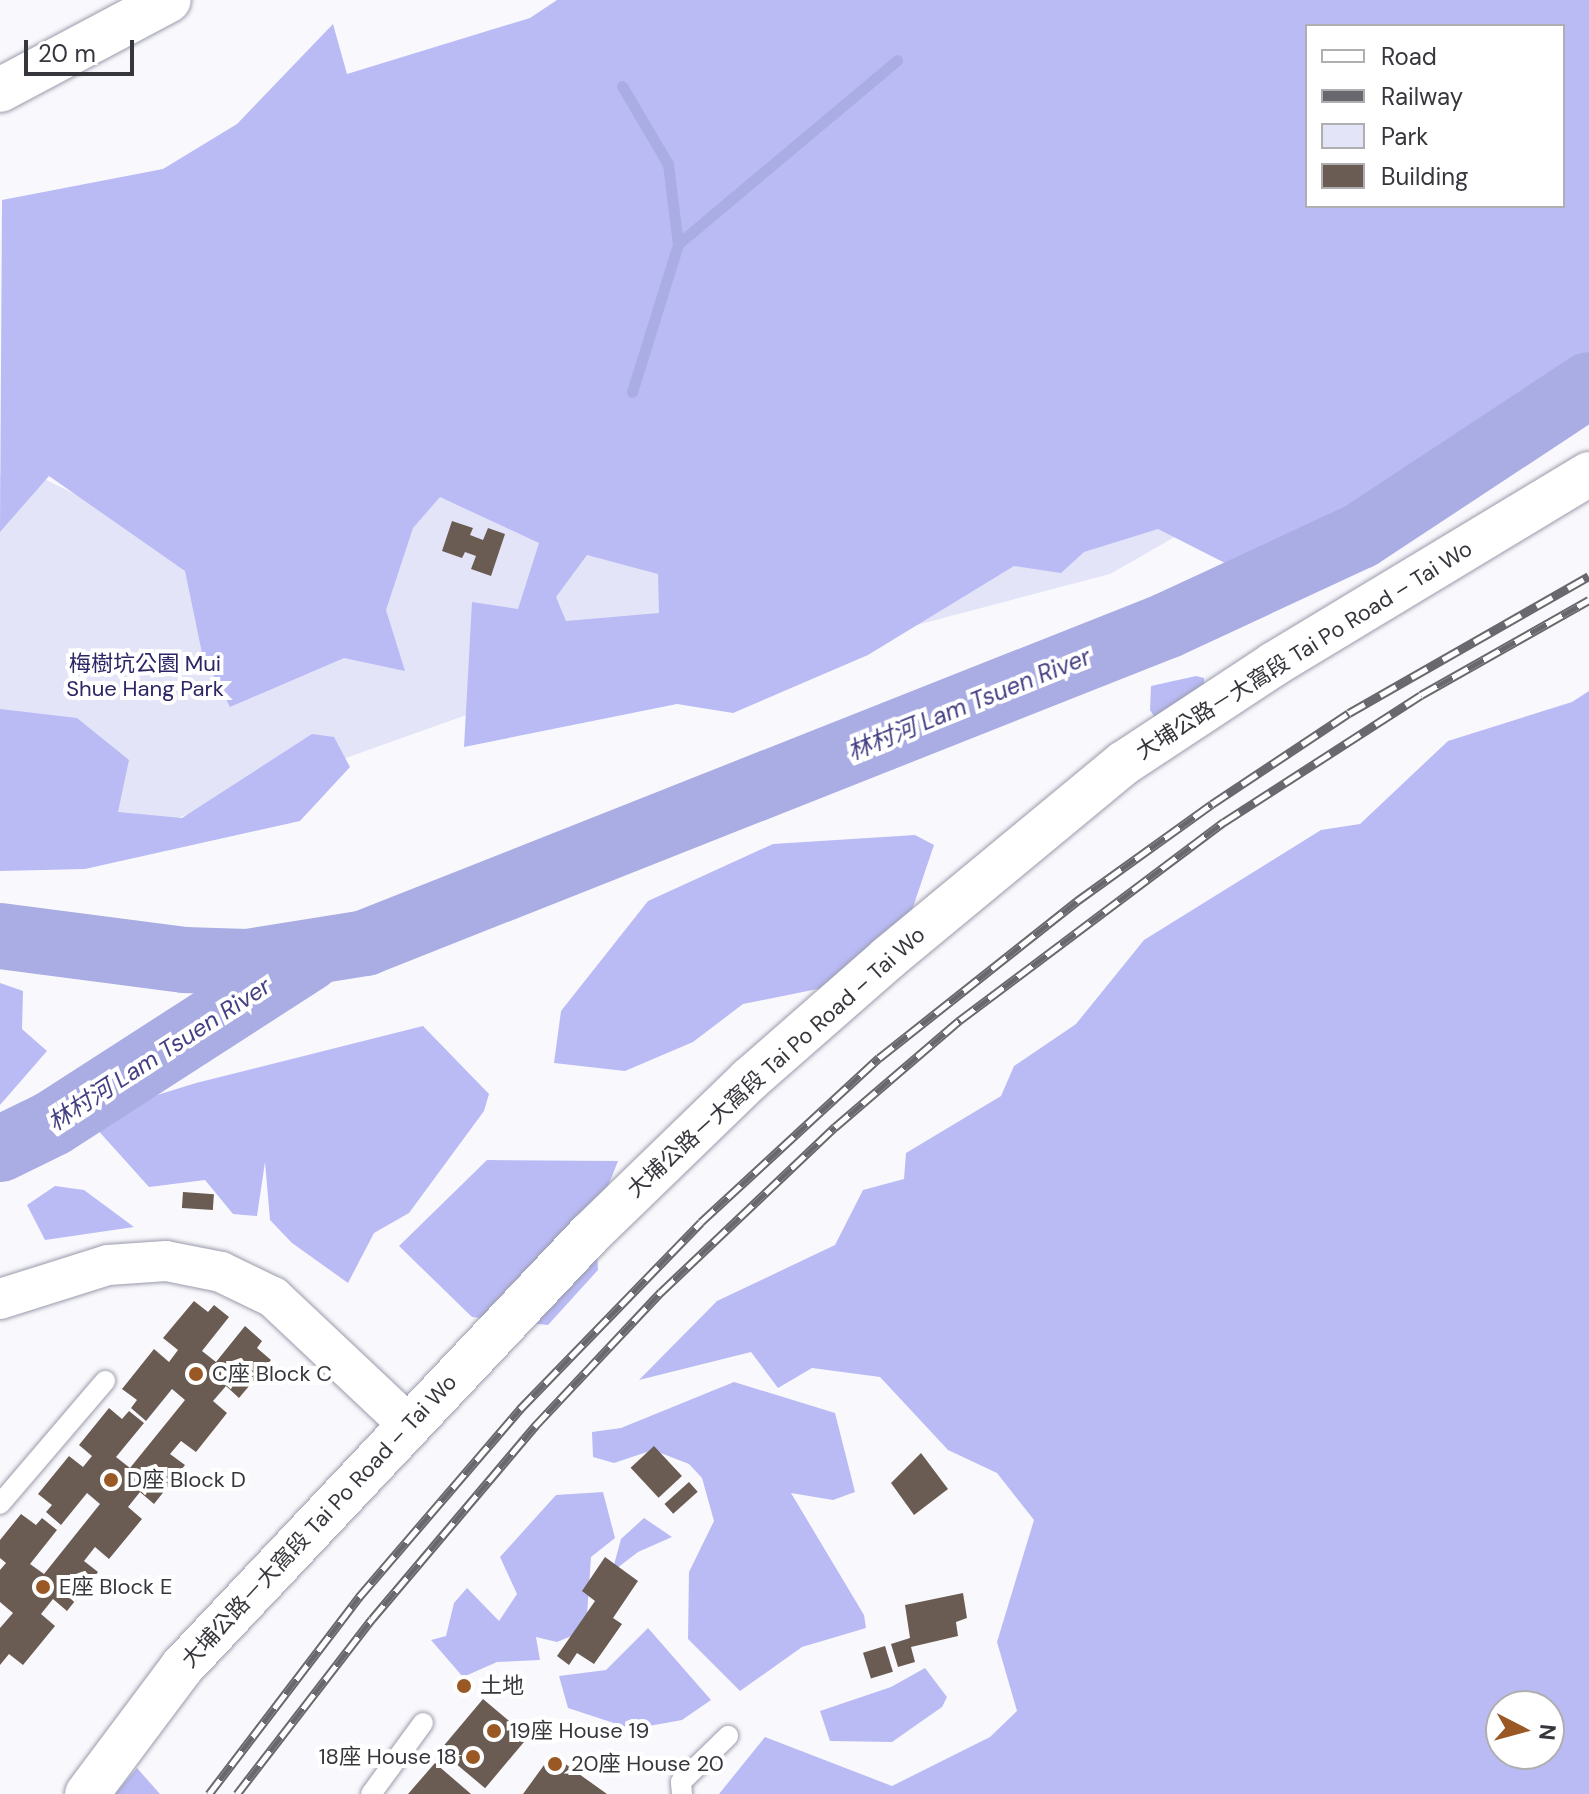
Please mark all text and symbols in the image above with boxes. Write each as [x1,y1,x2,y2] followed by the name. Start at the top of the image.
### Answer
[28,24,138,74] scale bar
[1305,24,1565,208] legend
[38,38,96,69] text: 20 m
[1381,41,1437,72] text: Road
[1381,81,1463,112] text: Railway
[1381,121,1428,152] text: Park
[1381,161,1468,192] text: Building
[1131,535,1477,765] street label: 大埔公路－大窩段 Tai Po Road – Tai Wo
[843,642,1095,766] water label: 林村河 Lam Tsuen River
[66,650,224,702] park label: 梅樹坑公園 Mui Shue Hang Park
[622,921,930,1203] street label: 大埔公路－大窩段 Tai Po Road – Tai Wo
[42,971,276,1137] water label: 林村河 Lam Tsuen River
[212,1361,332,1387] place label: C座 Block C
[187,1365,205,1383] marker: C座 Block C
[176,1369,462,1673] street label: 大埔公路－大窩段 Tai Po Road – Tai Wo
[127,1467,246,1493] place label: D座 Block D
[102,1471,120,1489] marker: D座 Block D
[59,1574,172,1600] place label: E座 Block E
[34,1578,52,1596] marker: E座 Block E
[480,1673,524,1699] place label: 土地
[455,1677,473,1695] marker: 土地
[1485,1690,1565,1770] north arrow
[510,1718,649,1744] place label: 19座 House 19
[485,1722,503,1740] marker: 19座 House 19
[1532,1723,1563,1742] text: N
[319,1744,457,1770] place label: 18座 House 18
[464,1748,482,1766] marker: 18座 House 18
[571,1751,724,1777] place label: 20座 House 20
[546,1755,564,1773] marker: 20座 House 20

